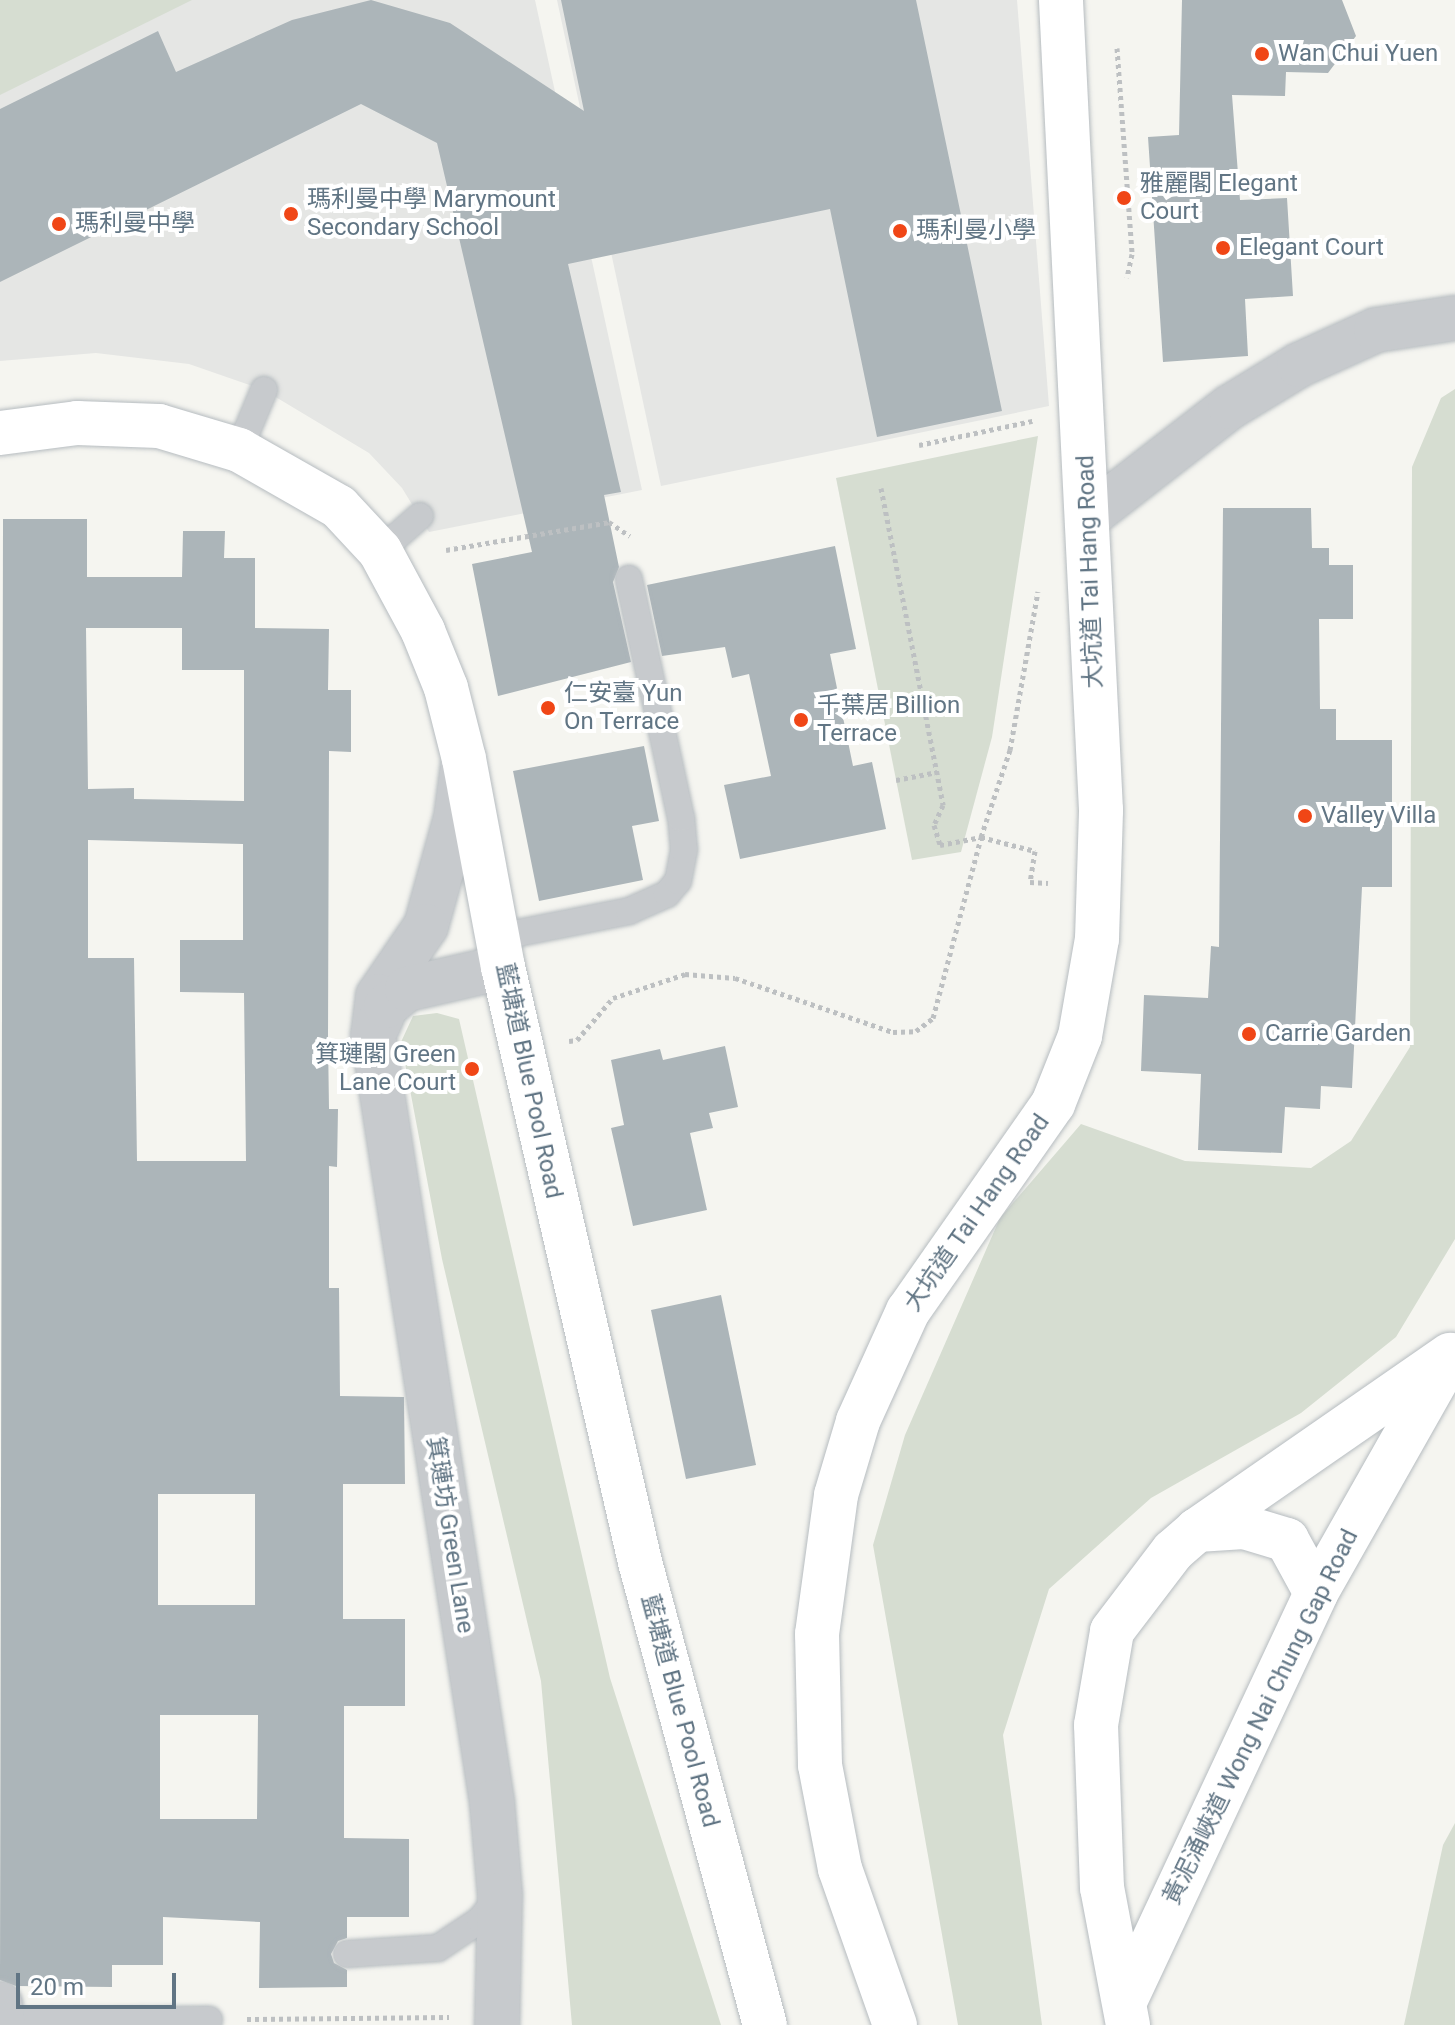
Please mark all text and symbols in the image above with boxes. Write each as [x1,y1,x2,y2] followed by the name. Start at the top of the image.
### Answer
[1278,40,1438,68] place label: Wan Chui Yuen
[1253,45,1271,63] marker: Wan Chui Yuen
[1140,170,1298,226] place label: 雅麗閣 Elegant Court
[307,186,556,242] place label: 瑪利曼中學 Marymount Secondary School
[1115,189,1133,207] marker: 雅麗閣 Elegant Court
[282,205,300,223] marker: 瑪利曼中學 Marymount Secondary School
[75,210,195,238] place label: 瑪利曼中學
[50,215,68,233] marker: 瑪利曼中學
[916,217,1036,245] place label: 瑪利曼小學
[891,222,909,240] marker: 瑪利曼小學
[1239,234,1384,262] place label: Elegant Court
[1214,239,1232,257] marker: Elegant Court
[1072,455,1108,689] street label: 大坑道 Tai Hang Road
[564,680,682,736] place label: 仁安臺 Yun On Terrace
[817,692,960,748] place label: 千葉居 Billion Terrace
[539,699,557,717] marker: 仁安臺 Yun On Terrace
[792,711,810,729] marker: 千葉居 Billion Terrace
[1321,802,1436,830] place label: Valley Villa
[1296,807,1314,825] marker: Valley Villa
[490,961,568,1201] street label: 藍塘道 Blue Pool Road
[1265,1020,1411,1048] place label: Carrie Garden
[1240,1025,1258,1043] marker: Carrie Garden
[315,1041,456,1097] place label: 箕璉閣 Green Lane Court
[463,1060,481,1078] marker: 箕璉閣 Green Lane Court
[898,1109,1056,1317] street label: 大坑道 Tai Hang Road
[420,1435,480,1635] street label: 箕璉坊 Green Lane
[1157,1525,1365,1909] street label: 黃泥涌峽道 Wong Nai Chung Gap Road
[635,1591,725,1831] street label: 藍塘道 Blue Pool Road
[20,1957,180,2007] scale bar
[30,1973,84,2001] text: 20 m

